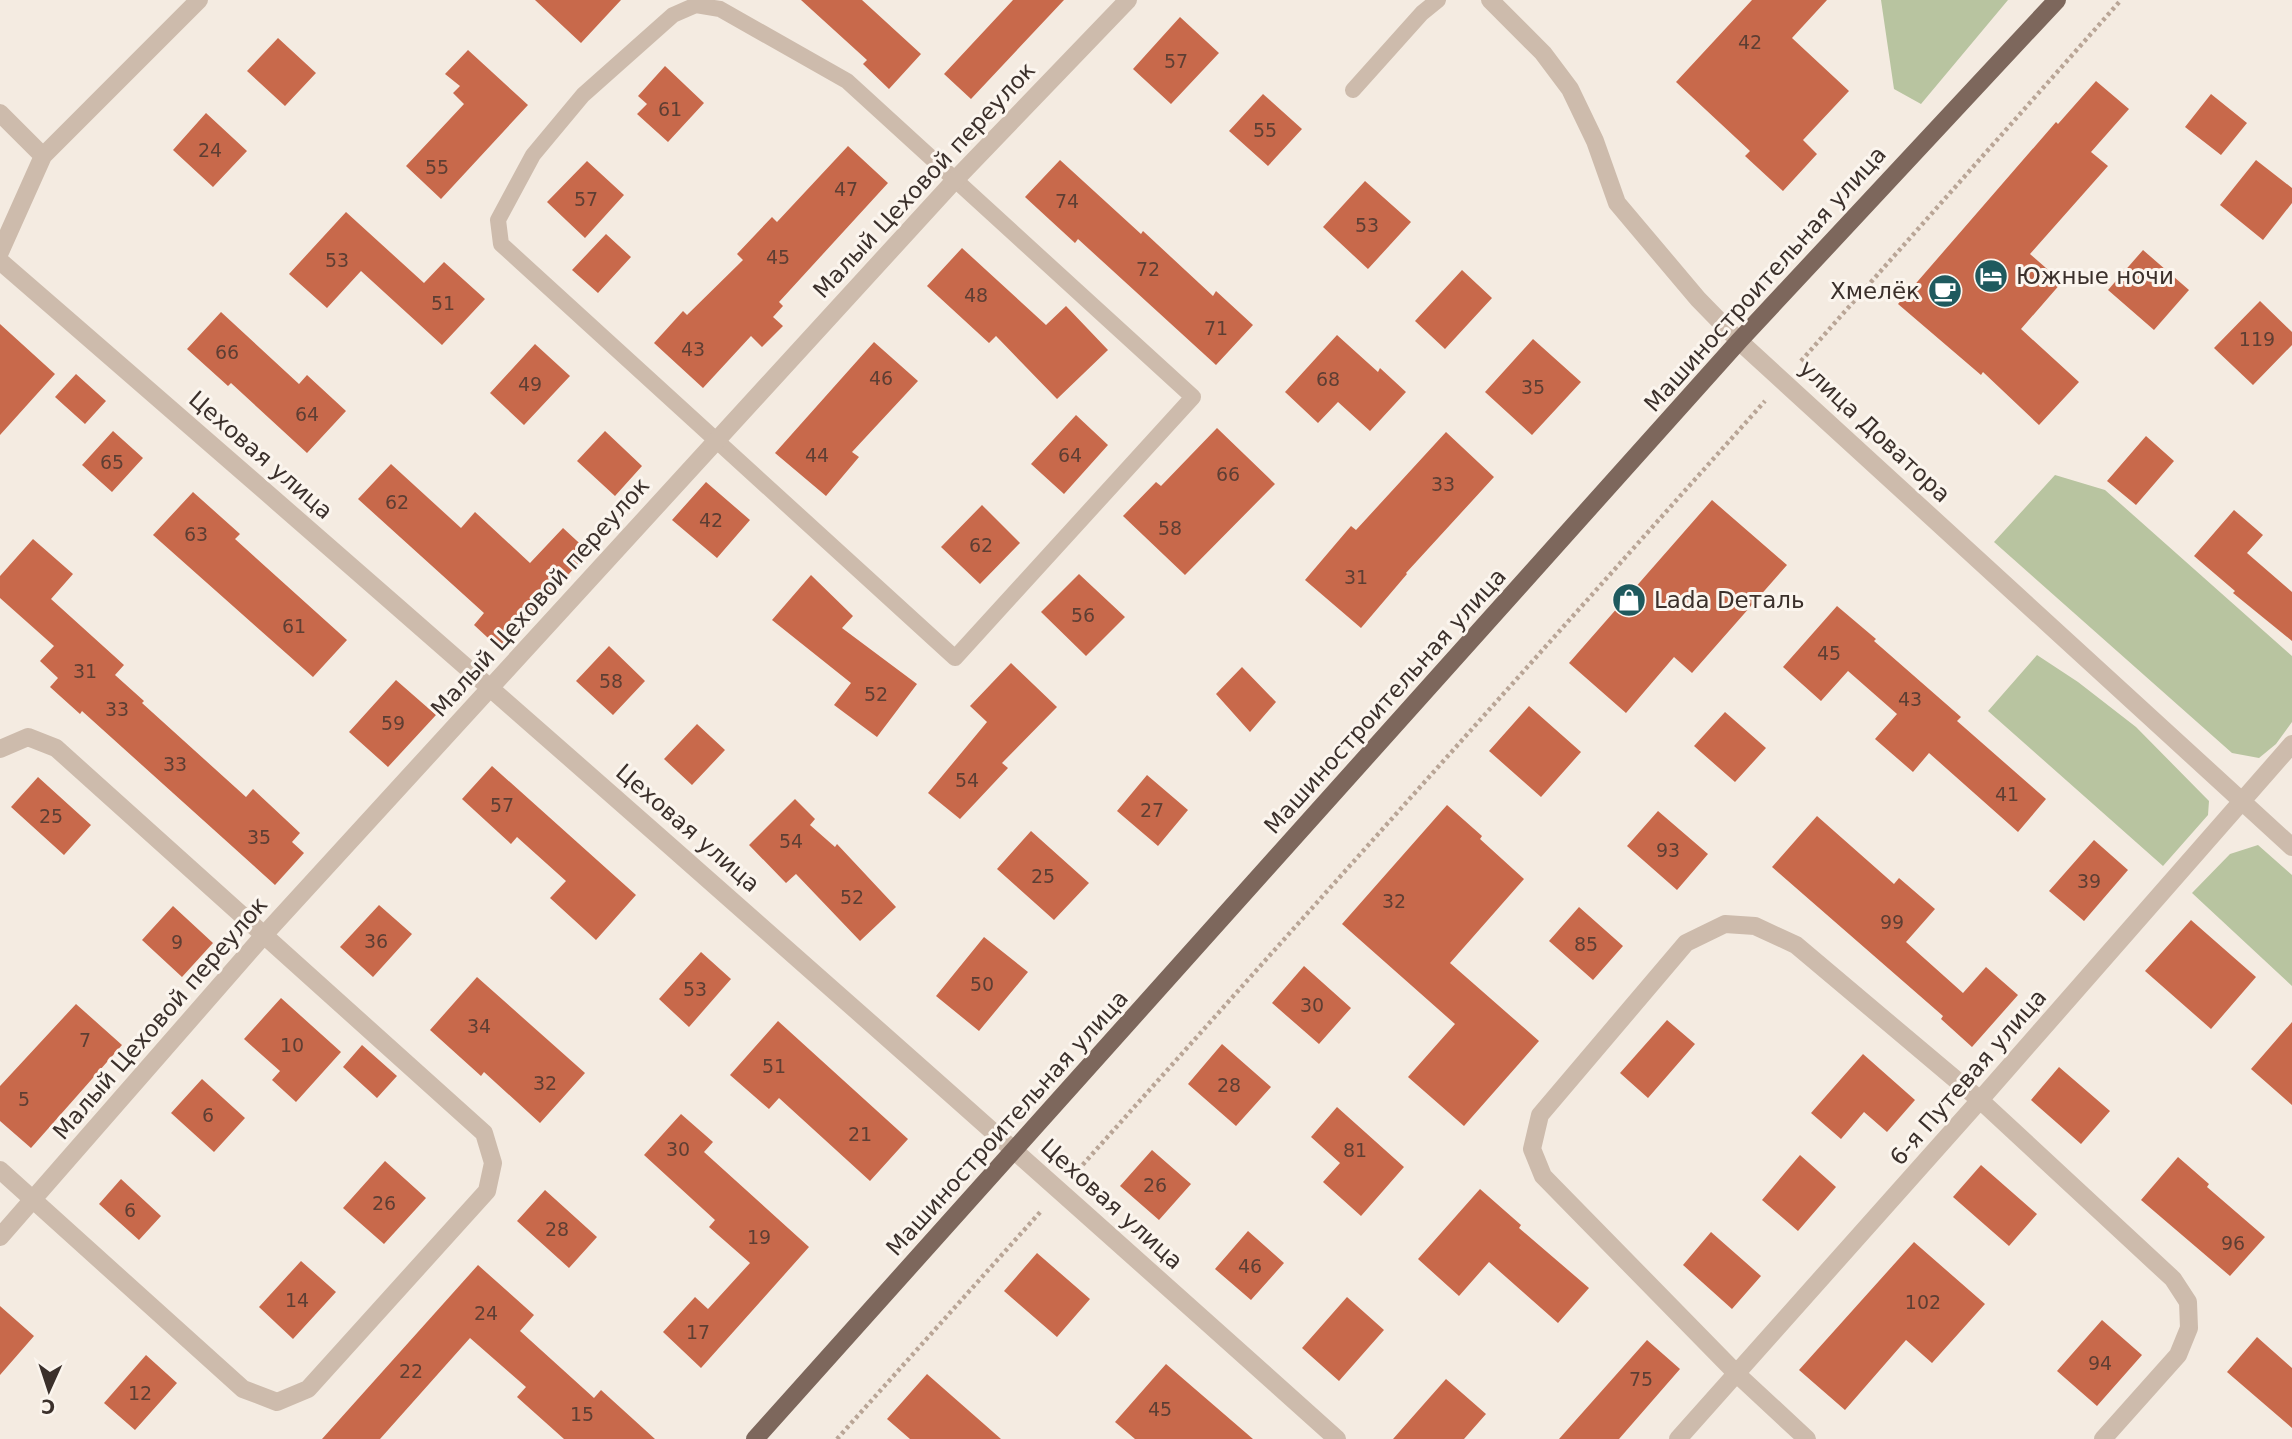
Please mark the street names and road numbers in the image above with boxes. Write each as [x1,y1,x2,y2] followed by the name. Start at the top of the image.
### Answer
[808,57,1040,303] street label: Малый Цеховой переулок
[1639,141,1891,417] street label: Машиностроительная улица
[1794,355,1956,507] street label: улица Доватора
[184,386,338,524] street label: Цеховая улица
[426,472,654,722] street label: Малый Цеховой переулок
[1259,563,1511,839] street label: Машиностроительная улица
[611,759,765,897] street label: Цеховая улица
[48,891,273,1145] street label: Малый Цеховой переулок
[1885,984,2051,1170] street label: 6-я Путевая улица
[881,985,1133,1261] street label: Машиностроительная улица
[1036,1134,1188,1274] street label: Цеховая улица

